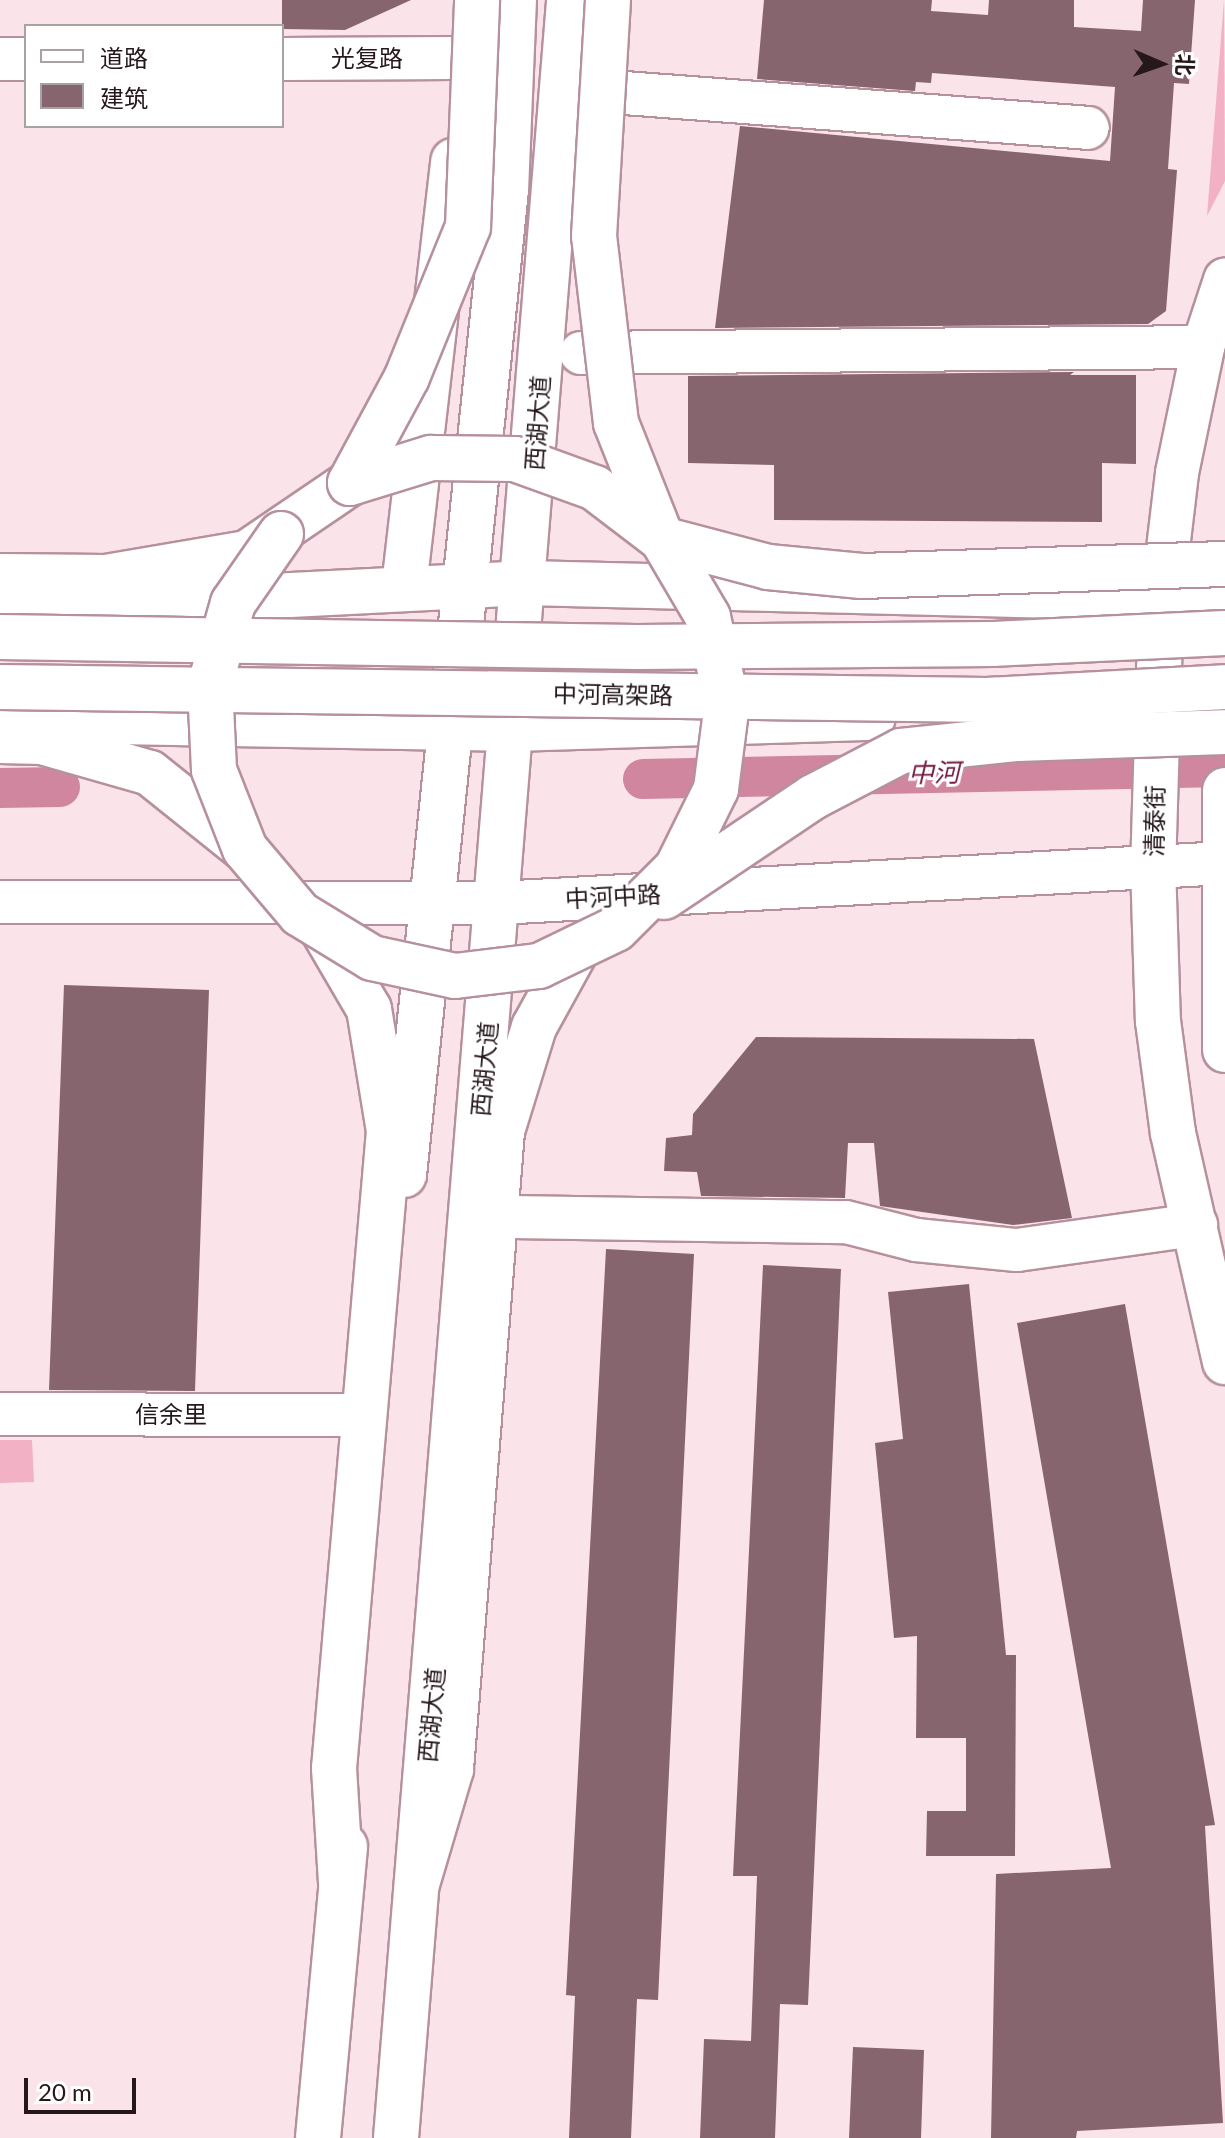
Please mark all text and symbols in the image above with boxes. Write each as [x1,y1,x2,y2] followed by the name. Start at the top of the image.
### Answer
[24,24,284,128] legend
[1121,24,1201,104] north arrow
[100,43,148,72] text: 道路
[331,44,403,72] street label: 光复路
[1172,53,1199,76] text: 北
[100,83,148,112] text: 建筑
[519,374,555,472] street label: 西湖大道
[553,679,673,709] street label: 中河高架路
[908,757,960,789] water label: 中河
[1139,785,1169,857] street label: 清泰街
[564,879,662,913] street label: 中河中路
[465,1020,503,1118] street label: 西湖大道
[135,1400,207,1428] street label: 信余里
[412,1666,450,1764] street label: 西湖大道
[28,2062,140,2112] scale bar
[38,2077,92,2106] text: 20 m

